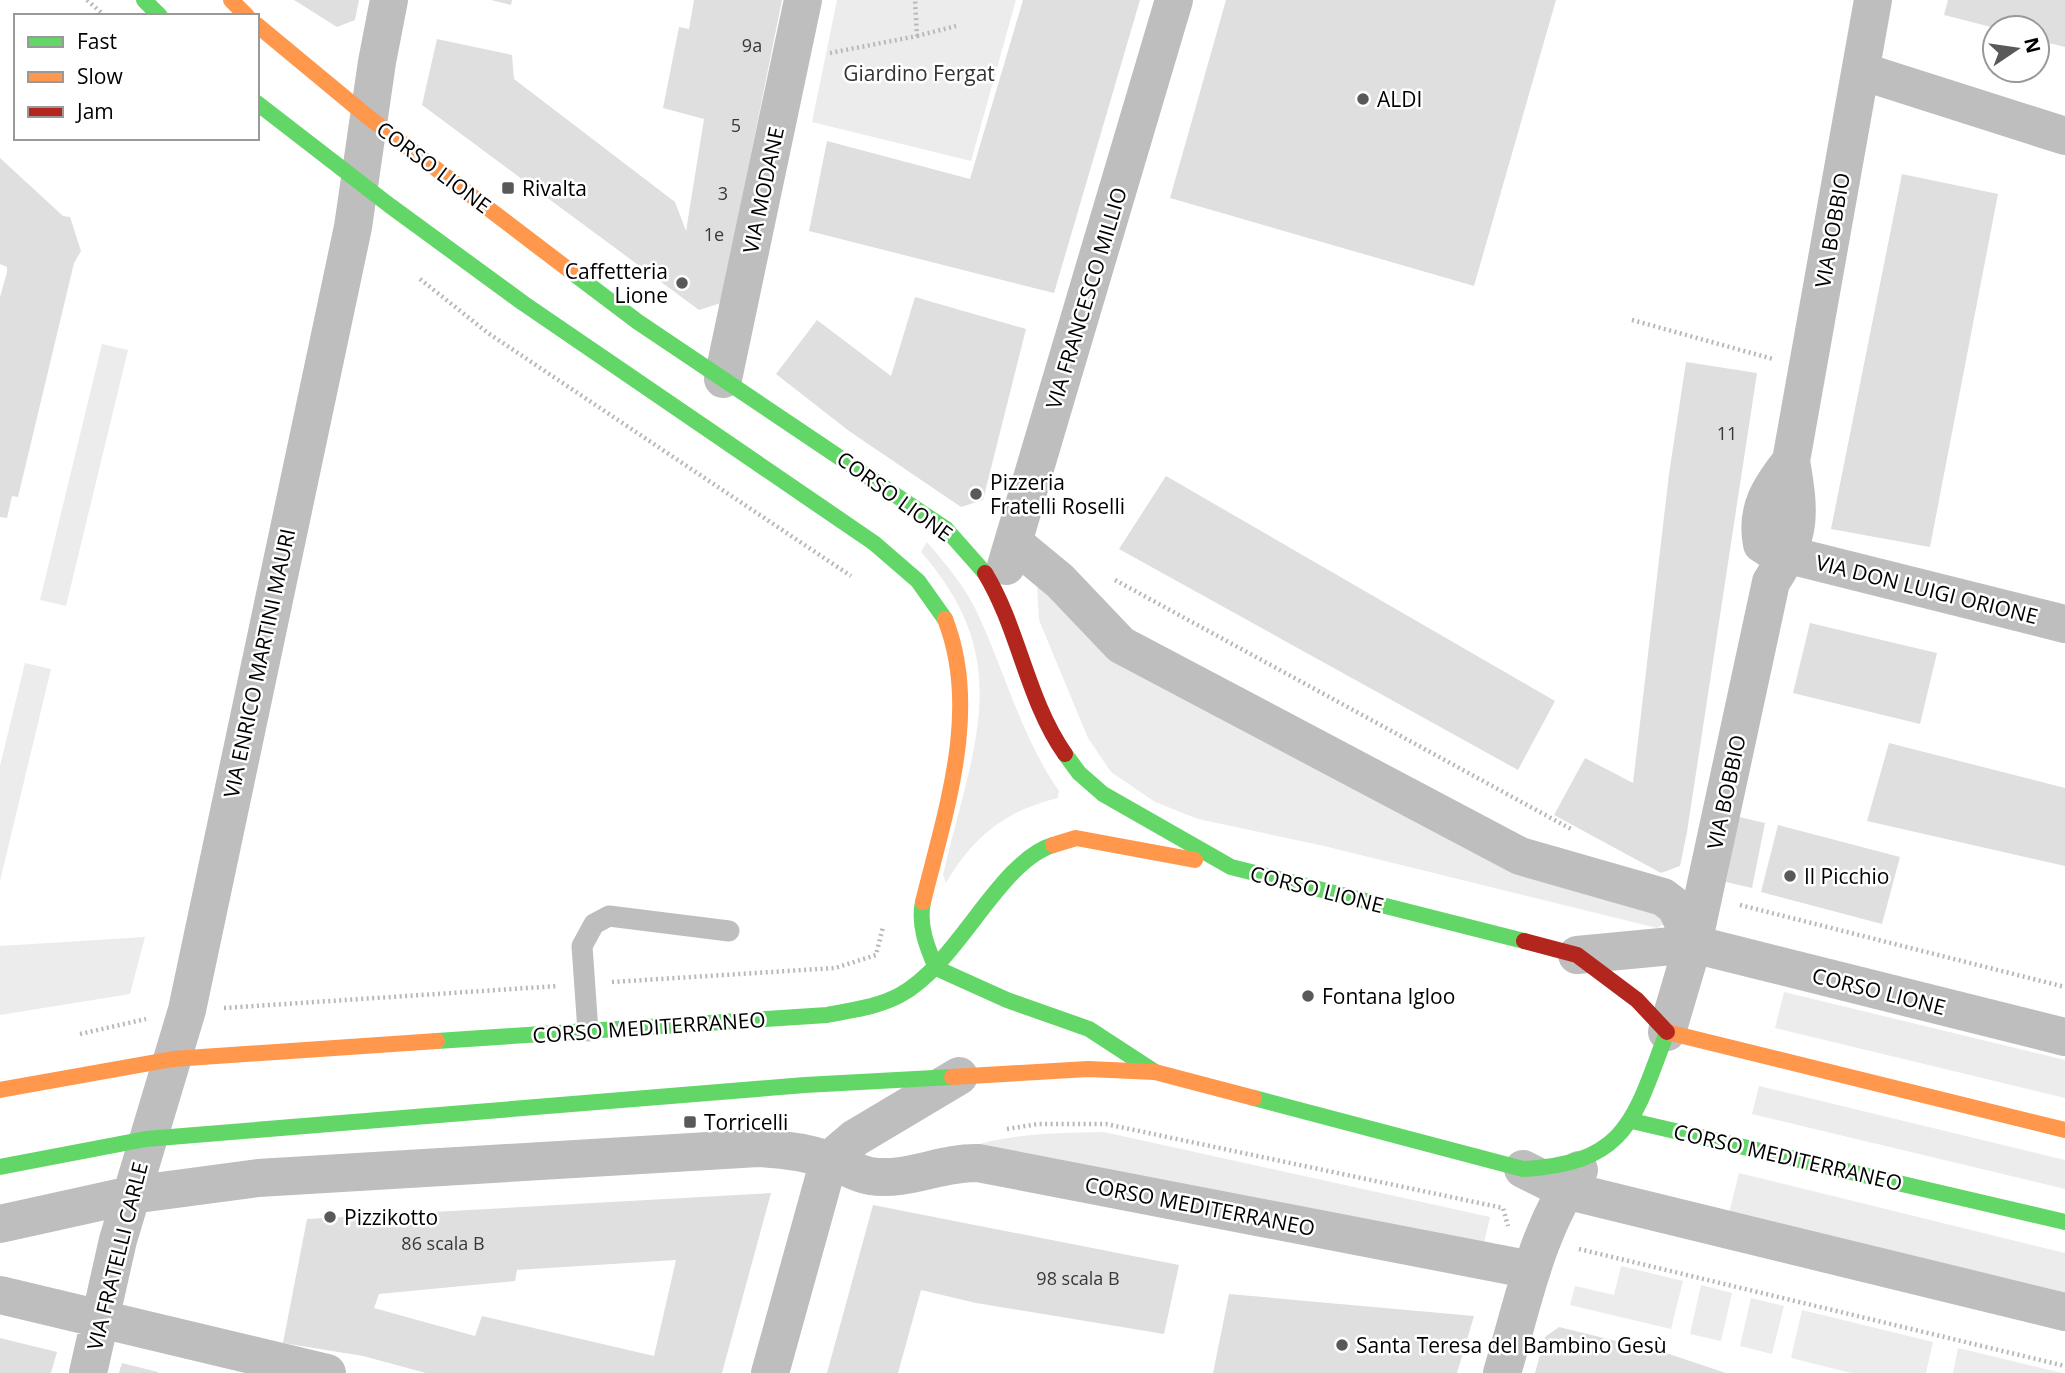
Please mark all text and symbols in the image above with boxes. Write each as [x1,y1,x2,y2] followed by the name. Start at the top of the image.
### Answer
[14,14,259,140] legend
[1981,14,2051,84] north arrow
[77,27,117,55] text: Fast
[742,33,762,57] house number: 9a
[2018,35,2047,56] text: N
[843,59,995,87] park label: Giardino Fergat
[77,62,123,90] text: Slow
[1377,85,1422,113] place label: ALDI
[1355,91,1371,107] marker: ALDI
[75,97,114,125] text: Jam
[731,113,741,137] house number: 5
[371,115,497,219] street label: CORSO LIONE
[736,124,790,256] street label: VIA MODANE
[1808,170,1856,290] street label: VIA BOBBIO
[522,174,587,202] place label: Rivalta
[500,180,516,196] marker: Rivalta
[718,181,728,205] house number: 3
[1039,184,1133,412] street label: VIA FRANCESCO MILLIO
[704,222,724,246] house number: 1e
[565,257,668,309] place label: Caffetteria Lione
[674,275,690,291] marker: Caffetteria Lione
[1717,421,1737,445] house number: 11
[832,445,958,547] street label: CORSO LIONE
[990,468,1125,520] place label: Pizzeria Fratelli Roselli
[968,486,984,502] marker: Pizzeria Fratelli Roselli
[217,526,301,800] street label: VIA ENRICO MARTINI MAURI
[1813,548,2041,630] street label: VIA DON LUIGI ORIONE
[1700,732,1752,852] street label: VIA BOBBIO
[1247,859,1387,919] street label: CORSO LIONE
[1804,862,1890,890] place label: Il Picchio
[1782,868,1798,884] marker: Il Picchio
[1809,961,1949,1021] street label: CORSO LIONE
[1322,982,1455,1010] place label: Fontana Igloo
[1300,988,1316,1004] marker: Fontana Igloo
[531,1005,767,1049] street label: CORSO MEDITERRANEO
[704,1108,788,1136] place label: Torricelli
[682,1114,698,1130] marker: Torricelli
[1671,1117,1905,1197] street label: CORSO MEDITERRANEO
[80,1159,154,1353] street label: VIA FRATELLI CARLE
[1083,1170,1317,1242] street label: CORSO MEDITERRANEO
[344,1203,438,1231] place label: Pizzikotto
[322,1209,338,1225] marker: Pizzikotto
[401,1231,485,1255] house number: 86 scala B
[1036,1266,1120,1290] house number: 98 scala B
[1356,1331,1667,1359] place label: Santa Teresa del Bambino Gesù
[1334,1337,1350,1353] marker: Santa Teresa del Bambino Gesù

